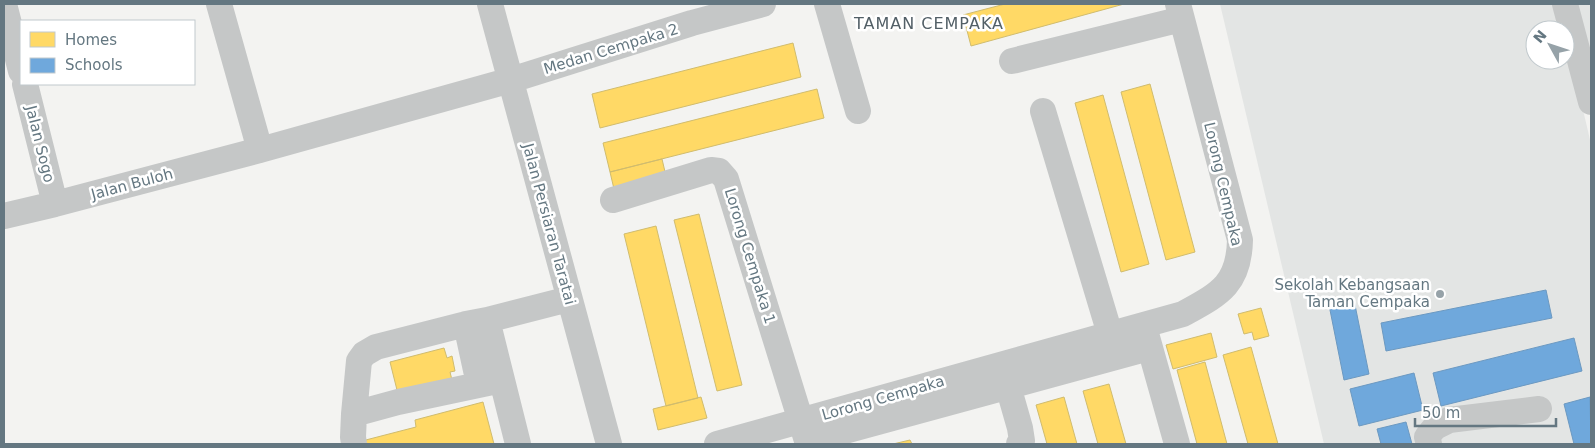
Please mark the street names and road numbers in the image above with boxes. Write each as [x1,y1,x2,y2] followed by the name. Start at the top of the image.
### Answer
[541,20,681,78] street label: Medan Cempaka 2
[22,103,58,184] street label: Jalan Sogo
[1200,120,1246,248] street label: Lorong Cempaka
[519,140,579,307] street label: Jalan Persiaran Taratai
[88,164,175,204] street label: Jalan Buloh
[721,186,779,326] street label: Lorong Cempaka 1
[820,372,946,424] street label: Lorong Cempaka

